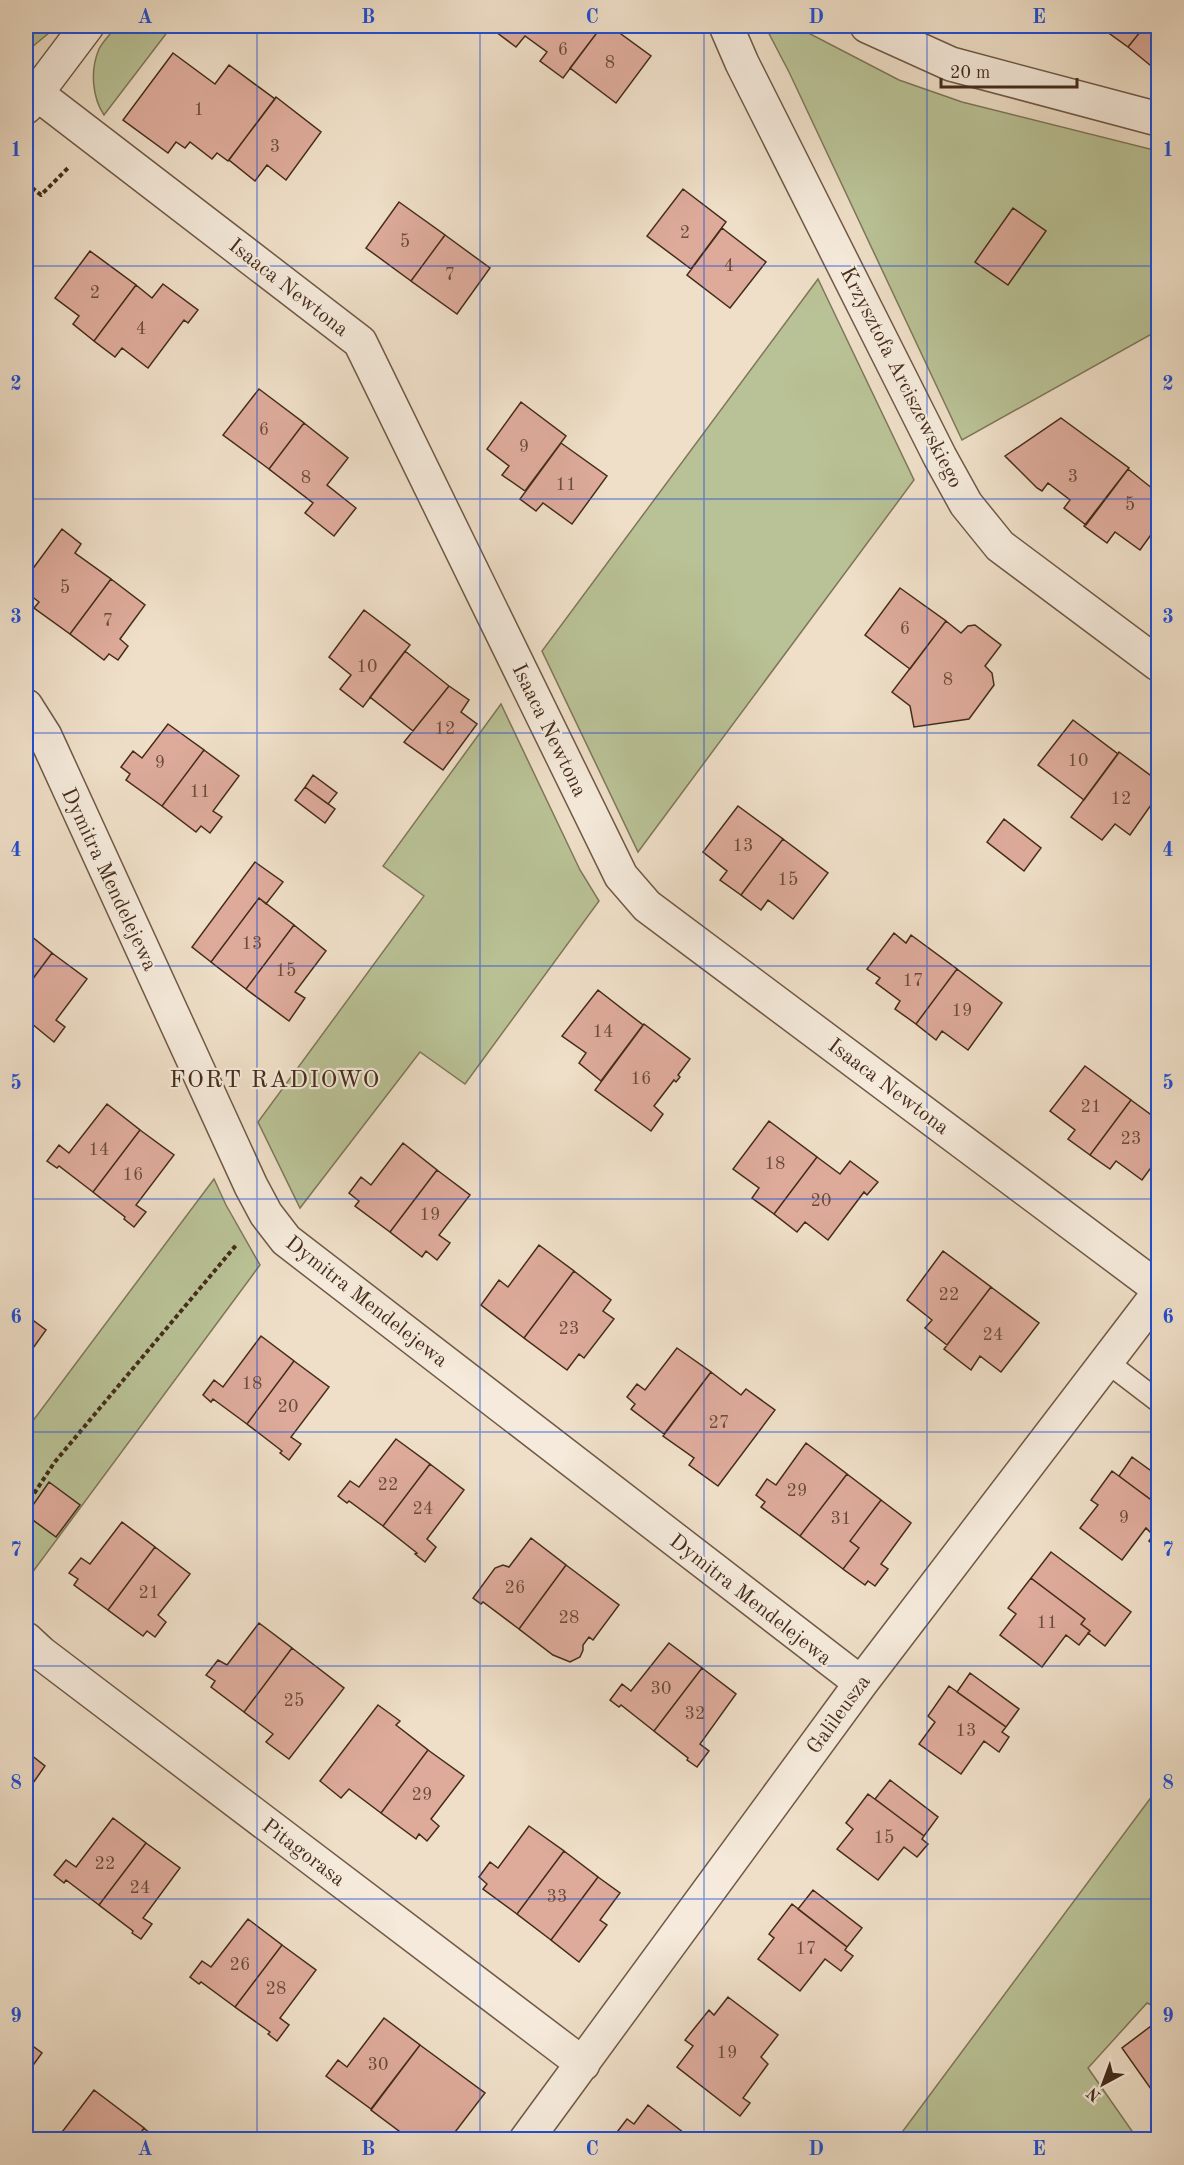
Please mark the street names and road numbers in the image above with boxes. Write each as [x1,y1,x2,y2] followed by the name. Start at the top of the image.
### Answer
[224,235,352,341] street label: Isaaca Newtona
[836,264,966,492] street label: Krzysztofa Arciszewskiego
[507,661,590,800] street label: Isaaca Newtona
[57,785,160,974] street label: Dymitra Mendelejewa
[824,1035,952,1139] street label: Isaaca Newtona
[281,1233,451,1372] street label: Dymitra Mendelejewa
[665,1531,835,1670] street label: Dymitra Mendelejewa
[804,1671,875,1758] street label: Galileusza
[258,1815,349,1891] street label: Pitagorasa

